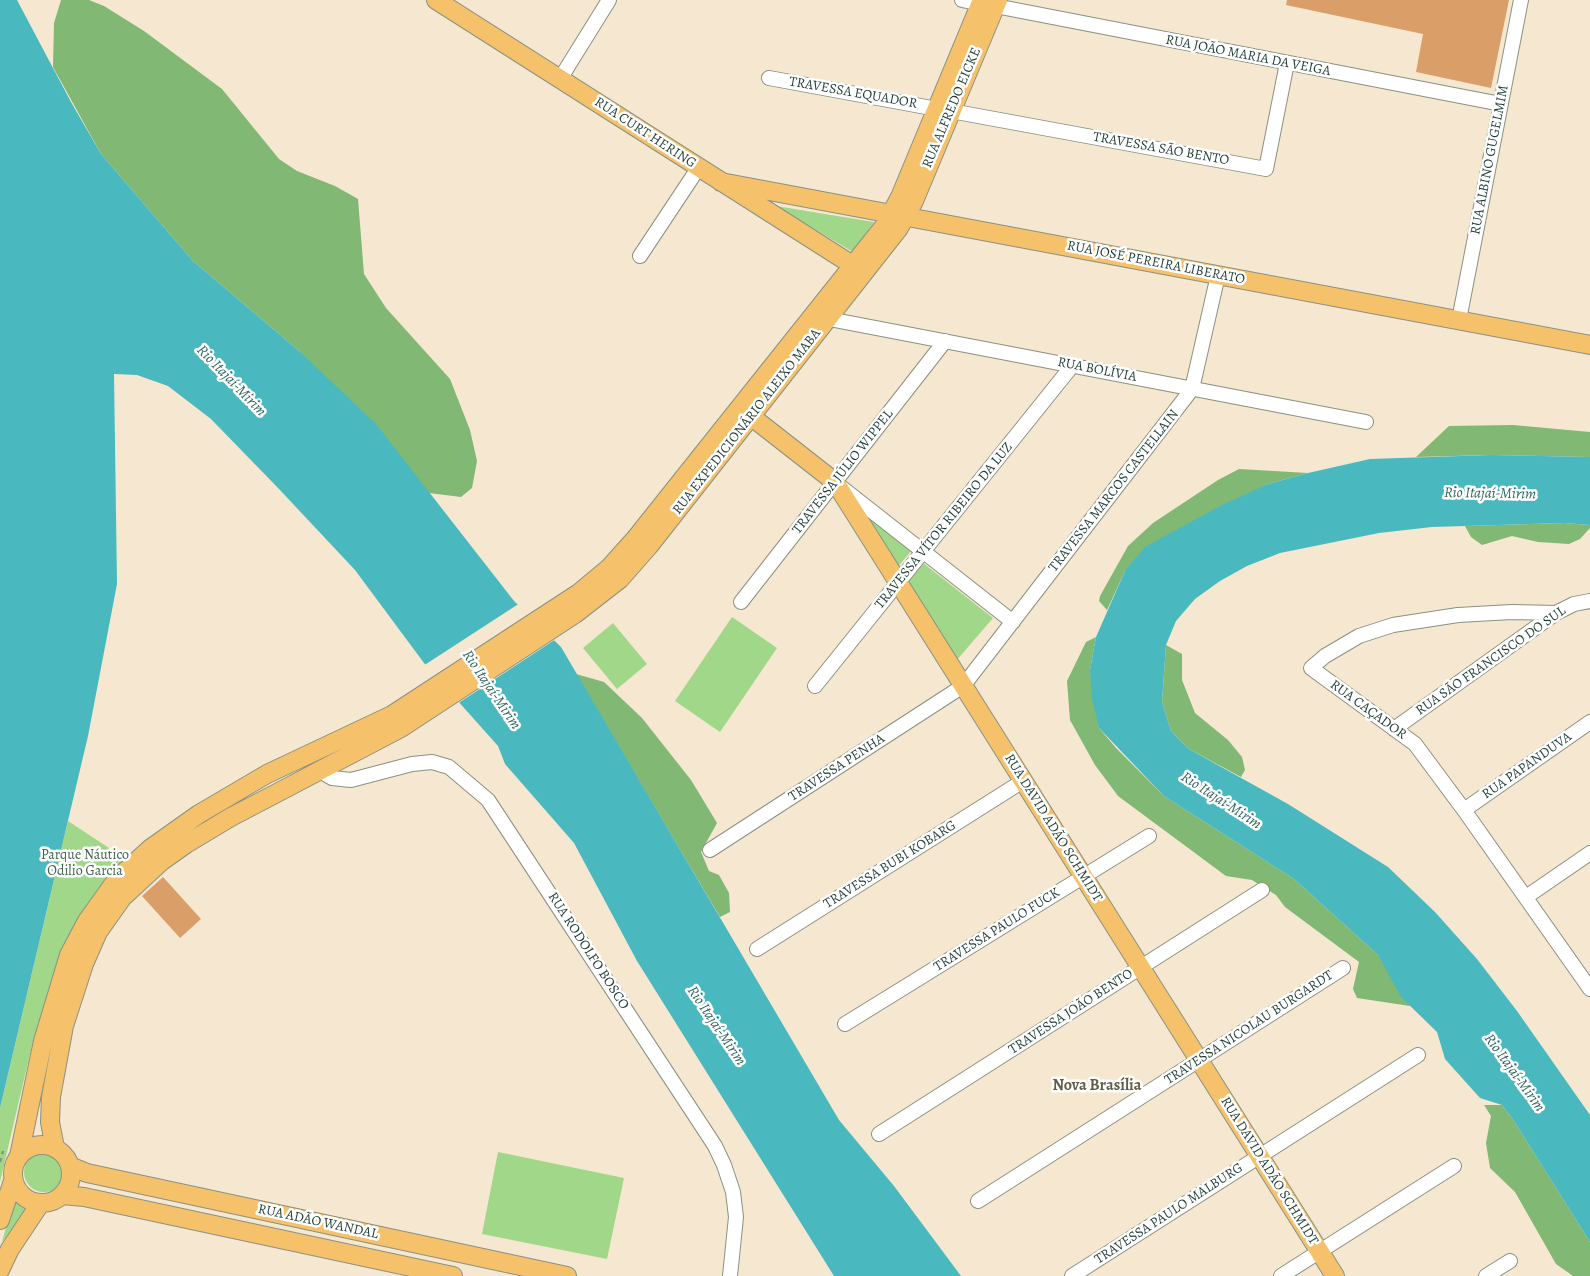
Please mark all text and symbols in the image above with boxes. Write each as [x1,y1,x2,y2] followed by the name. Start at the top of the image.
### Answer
[1164,32,1332,80] street label: RUA JOÃO MARIA DA VEIGA
[919,45,985,171] street label: RUA ALFREDO EICKE
[788,73,918,113] street label: TRAVESSA EQUADOR
[1467,84,1513,236] street label: RUA ALBINO GUGELMIM
[591,94,699,172] street label: RUA CURT HERING
[1092,129,1230,169] street label: TRAVESSA SÃO BENTO
[1066,238,1246,288] street label: RUA JOSÉ PEREIRA LIBERATO
[669,326,825,518] street label: RUA EXPEDICIONÁRIO ALEIXO MABA
[193,342,269,420] water label: Rio Itajaí-Mirim
[1056,354,1138,386] street label: RUA BOLÍVIA
[789,406,897,538] street label: TRAVESSA JÚLIO WIPPEL
[1045,407,1183,575] street label: TRAVESSA MARCOS CASTELLAIN
[872,439,1016,613] street label: TRAVESSA VÍTOR RIBEIRO DA LUZ
[1444,484,1536,504] water label: Rio Itajaí-Mirim
[1413,603,1569,719] street label: RUA SÃO FRANCISCO DO SUL
[458,647,524,733] water label: Rio Itajaí-Mirim
[1326,677,1410,743] street label: RUA CAÇADOR
[1479,729,1575,803] street label: RUA PAPANDUVA
[786,731,888,805] street label: TRAVESSA PENHA
[1000,751,1106,905] street label: RUA DAVID ADÃO SCHMIDT
[1177,768,1265,834] water label: Rio Itajaí-Mirim
[821,817,959,913] street label: TRAVESSA BUBI KOBARG
[41,848,129,880] park label: Parque Náutico Odilio Garcia
[931,884,1063,976] street label: TRAVESSA PAULO FUCK
[544,889,632,1013] street label: RUA RODOLFO BOSCO
[1006,966,1136,1058] street label: TRAVESSA JOÃO BENTO
[1162,967,1336,1089] street label: TRAVESSA NICOLAU BURGARDT
[683,983,749,1069] water label: Rio Itajaí-Mirim
[1480,1030,1548,1116] water label: Rio Itajaí-Mirim
[1052,1076,1142,1096] district label: Nova Brasília
[1216,1094,1322,1248] street label: RUA DAVID ADÃO SCHMIDT
[1092,1160,1246,1268] street label: TRAVESSA PAULO MALBURG
[256,1201,380,1243] street label: RUA ADÃO WANDAL

